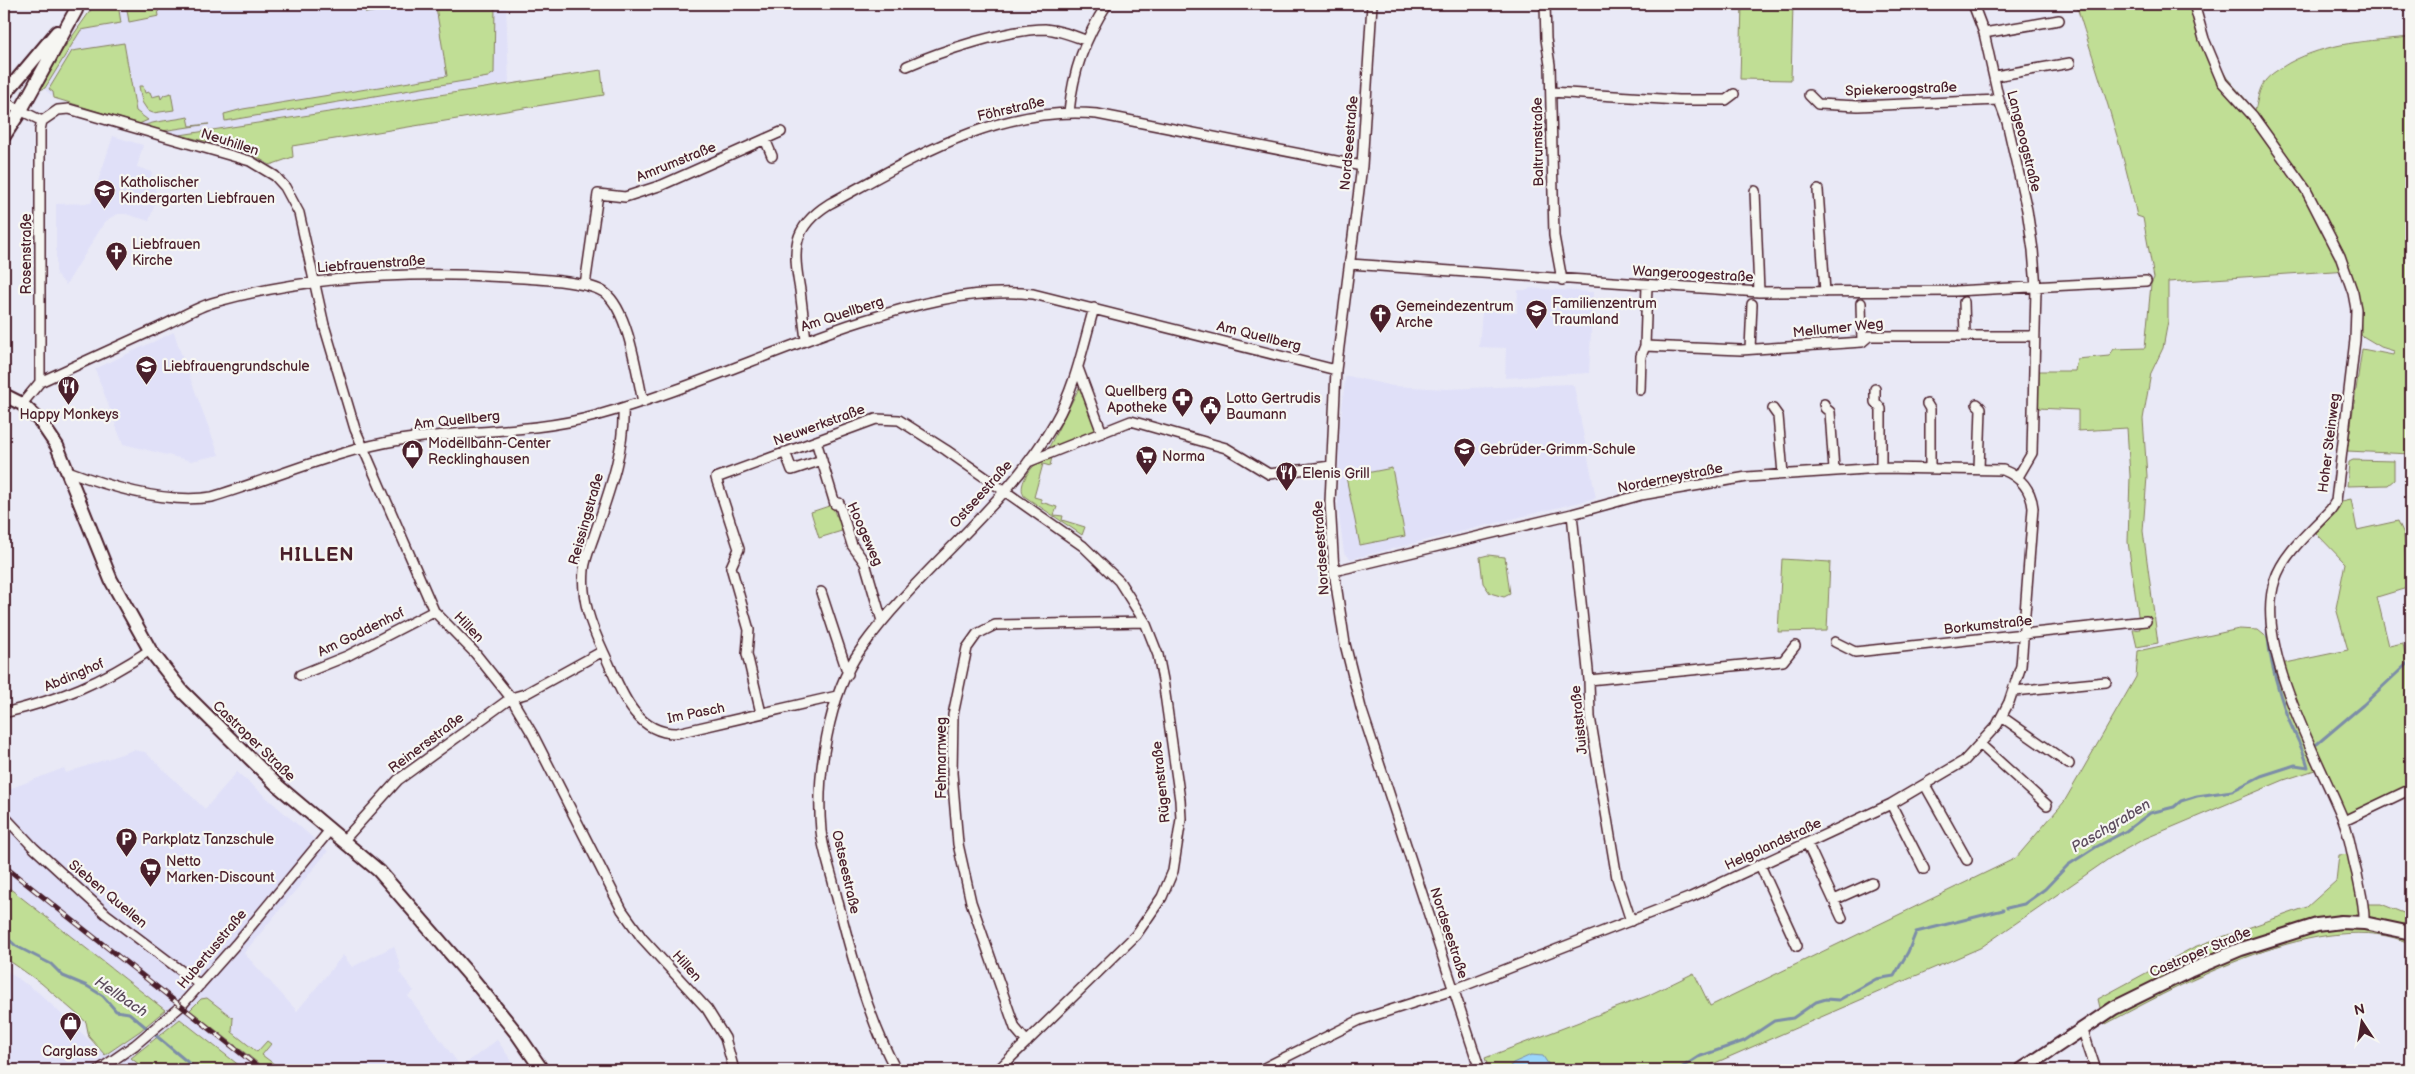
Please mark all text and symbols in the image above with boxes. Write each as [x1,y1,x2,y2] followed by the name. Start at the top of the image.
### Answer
[1845,79,1957,99] street label: Spiekeroogstraße
[2003,89,2045,193] street label: Langeoogstraße
[976,93,1046,125] street label: Föhrstraße
[1336,95,1362,191] street label: Nordseestraße
[1529,97,1547,187] street label: Baltrumstraße
[199,125,261,159] street label: Neuhillen
[634,138,718,186] street label: Amrumstraße
[120,174,275,207] place label: Katholischer Kindergarten Liebfrauen
[92,178,116,209] school or university icon: Katholischer Kindergarten Liebfrauen
[18,213,35,295] street label: Rosenstraße
[132,236,201,269] place label: Liebfrauen Kirche
[104,240,128,271] church icon: Liebfrauen Kirche
[316,252,426,276] street label: Liebfrauenstraße
[1632,262,1754,286] street label: Wangeroogestraße
[798,293,886,335] street label: Am Quellberg
[1552,295,1657,328] place label: Familienzentrum Traumland
[1396,298,1514,331] place label: Gemeindezentrum Arche
[1524,299,1548,330] school or university icon: Familienzentrum Traumland
[1368,302,1392,333] church icon: Gemeindezentrum Arche
[1792,315,1884,341] street label: Mellumer Weg
[1215,317,1303,355] street label: Am Quellberg
[135,354,159,385] school or university icon: Liebfrauengrundschule
[163,358,310,375] place label: Liebfrauengrundschule
[57,374,81,405] restaurant icon: Happy Monkeys
[1105,383,1167,416] place label: Quellberg Apotheke
[1171,387,1195,418] pharmacy icon: Quellberg Apotheke
[1226,390,1321,423] place label: Lotto Gertrudis Baumann
[2314,392,2344,494] street label: Hoher Steinweg
[1198,394,1222,425] public building icon: Lotto Gertrudis Baumann
[771,401,867,449] street label: Neuwerkstraße
[19,406,119,423] place label: Happy Monkeys
[413,407,501,433] street label: Am Quellberg
[428,435,552,468] place label: Modellbahn-Center Recklinghausen
[1452,437,1476,468] school or university icon: Gebrüder-Grimm-Schule
[400,439,424,470] shop icon: Modellbahn-Center Recklinghausen
[1480,441,1636,458] place label: Gebrüder-Grimm-Schule
[1134,444,1158,475] supermarket icon: Norma
[1162,448,1205,465] place label: Norma
[946,457,1016,531] street label: Ostseestraße
[1616,459,1724,497] street label: Norderneystraße
[1274,461,1298,492] restaurant icon: Elenis Grill
[1302,465,1370,482] place label: Elenis Grill
[565,471,607,567] street label: Reissingstraße
[843,499,887,569] street label: Hoogeweg
[1309,500,1333,596] street label: Nordseestraße
[279,544,355,567] district label: HILLEN
[315,603,408,660] street label: Am Goddenhof
[450,608,488,646] street label: Hillen
[1943,612,2033,638] street label: Borkumstraße
[41,654,107,695] street label: Abdinghof
[1567,685,1591,755] street label: Juiststraße
[209,697,299,785] street label: Castroper Straße
[666,699,726,727] street label: Im Pasch
[385,709,467,777] street label: Reinersstraße
[933,717,950,799] street label: Fehmarnweg
[1148,740,1174,824] street label: Rügenstraße
[2068,795,2154,857] water label: Paschgraben
[1722,814,1824,874] street label: Helgolandstraße
[114,827,138,858] parking icon: Parkplatz Tanzschule
[828,829,864,915] street label: Ostseestraße
[142,831,274,848] place label: Parkplatz Tanzschule
[166,853,275,886] place label: Netto Marken-Discount
[65,856,151,932] street label: Sieben Quellen
[138,857,162,888] supermarket icon: Netto Marken-Discount
[1426,885,1472,981] street label: Nordseestraße
[174,906,250,992] street label: Hubertusstraße
[2147,923,2253,981] street label: Castroper Straße
[669,947,705,985] street label: Hillen
[91,972,151,1022] water label: Hellbach
[2338,996,2388,1046] north arrow
[2352,1000,2366,1019] text: N
[58,1011,82,1042] shop icon: Carglass
[42,1043,98,1060] place label: Carglass

